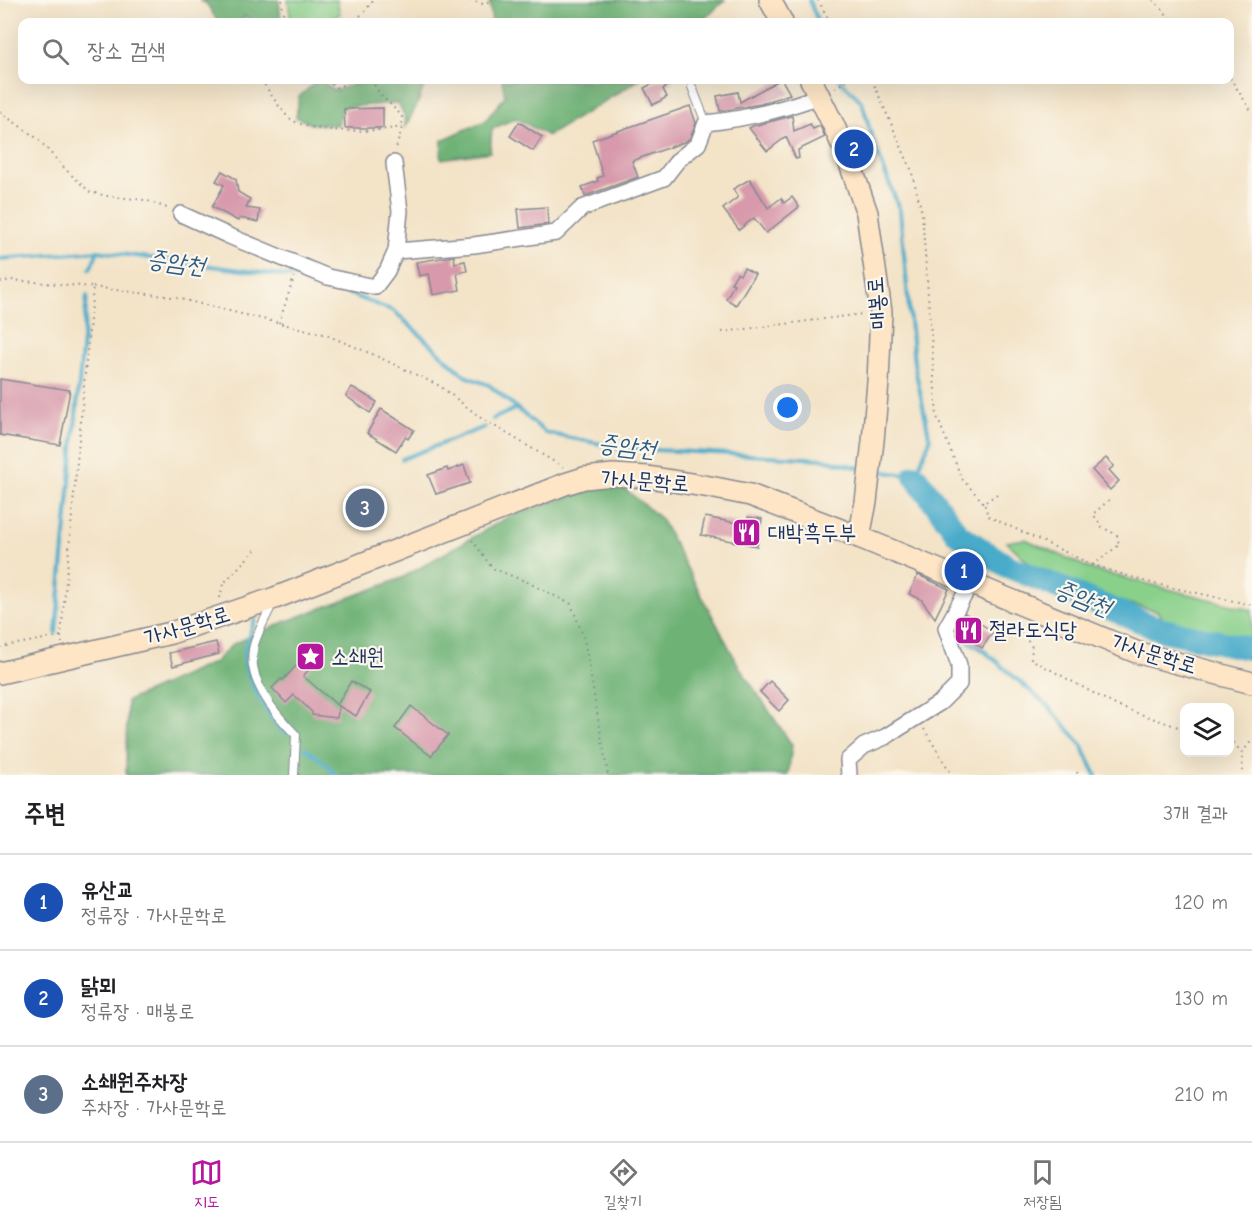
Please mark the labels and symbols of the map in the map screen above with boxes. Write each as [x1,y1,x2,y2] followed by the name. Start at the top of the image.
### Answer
[834,126,874,172] pin: 2
[145,244,209,280] water label: 증암천
[862,276,892,330] street label: 매봉로
[773,393,802,422] your location
[597,429,660,464] water label: 증암천
[600,465,690,497] street label: 가사문학로
[346,486,385,530] pin: 3
[731,517,763,549] restaurant icon: 대박흑두부
[768,520,857,546] place label: 대박흑두부
[944,548,984,594] pin: 1
[1051,574,1118,623] water label: 증암천
[141,601,233,651] street label: 가사문학로
[952,614,984,646] restaurant icon: 절라도식당
[989,617,1078,643] place label: 절라도식당
[1108,629,1200,679] street label: 가사문학로
[294,641,326,673] place icon: 소쇄원
[331,644,384,670] place label: 소쇄원

